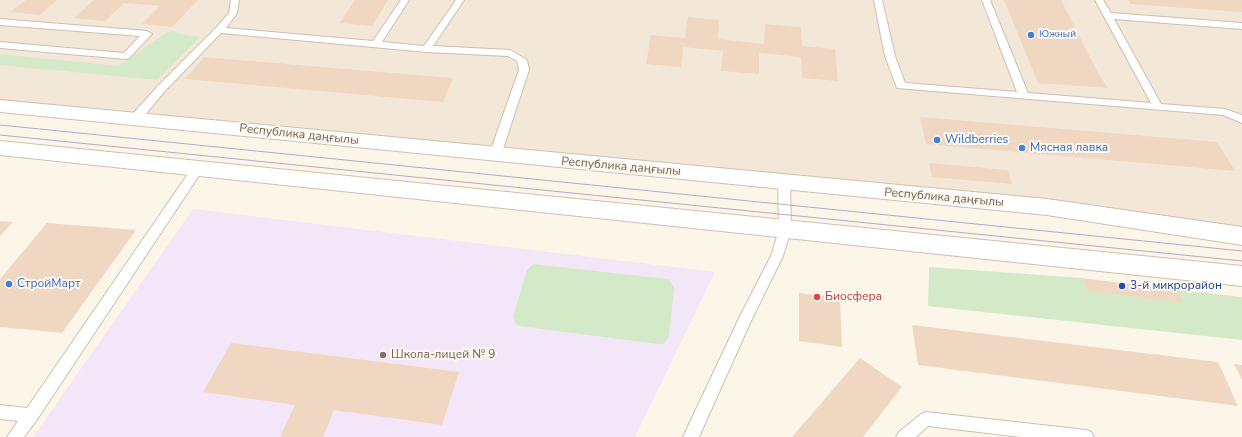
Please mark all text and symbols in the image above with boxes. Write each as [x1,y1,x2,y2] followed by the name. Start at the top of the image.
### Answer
[1039,29,1076,41] place label: Южный
[1026,30,1036,40] marker: Южный
[239,122,359,148] street label: Республика даңғылы
[945,133,1008,147] place label: Wildberries
[932,135,942,145] marker: Wildberries
[1030,141,1108,155] place label: Мясная лавка
[1017,143,1027,153] marker: Мясная лавка
[561,155,681,179] street label: Республика даңғылы
[884,186,1004,210] street label: Республика даңғылы
[17,277,80,291] place label: СтройМарт
[4,279,14,289] marker: СтройМарт
[1130,279,1222,293] place label: 3-й микрорайон
[1117,281,1127,291] marker: 3-й микрорайон
[825,290,882,304] place label: Биосфера
[812,292,822,302] marker: Биосфера
[391,348,495,362] place label: Школа-лицей № 9
[378,350,388,360] marker: Школа-лицей № 9

